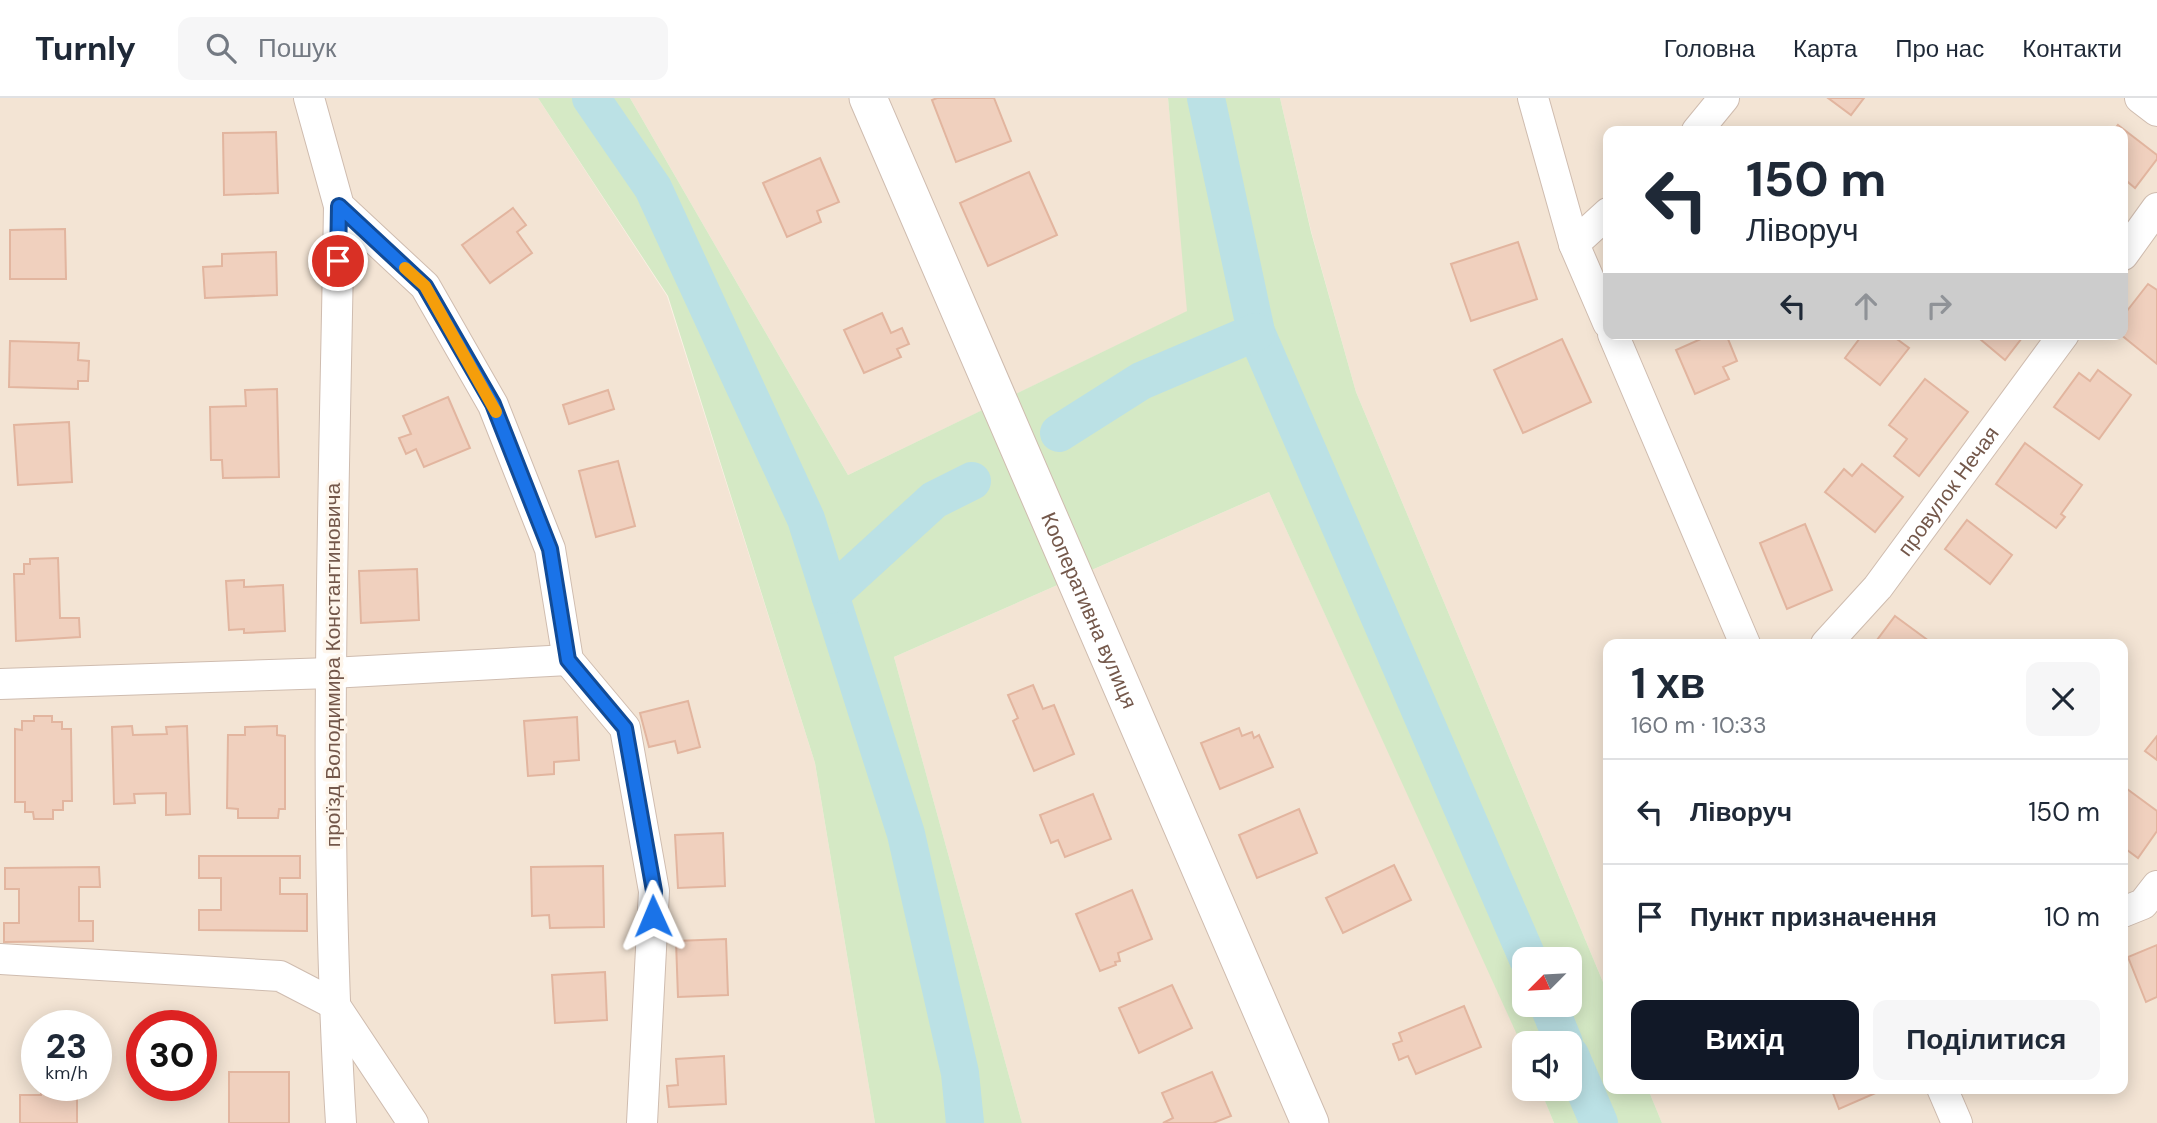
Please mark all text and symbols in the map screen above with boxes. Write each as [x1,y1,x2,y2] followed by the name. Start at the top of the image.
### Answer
[178,17,668,80] search box
[35,27,136,70] text: Turnly
[202,29,240,67] icon: search
[258,31,336,65] text: Пошук
[1664,33,1755,64] text: Головна
[1793,33,1857,64] text: Карта
[1895,33,1984,64] text: Про нас
[2022,33,2122,64] text: Контакти
[1746,147,1886,211] text: 150 m
[1631,154,1722,245] icon: left
[1746,209,1859,251] text: Ліворуч
[308,231,368,291] pin
[319,242,357,280] icon: arrive
[1774,287,1812,325] icon: left
[1847,287,1885,325] icon: ahead
[1920,287,1958,325] icon: right
[1891,421,2005,562] street label: провулок Нечая
[319,482,347,847] street label: проїзд Володимира Константиновича
[1034,508,1144,713] street label: Кооперативна вулиця
[1631,656,1705,711] text: 1 хв
[2026,662,2100,736] button: close
[1631,710,1767,740] text: 160 m · 10:33
[1631,793,1669,831] icon: left
[1690,795,1792,829] text: Ліворуч
[2028,795,2100,829] text: 150 m
[616,879,690,953] position arrow
[1631,898,1669,936] icon: arrive
[1690,900,1937,934] text: Пункт призначення
[2044,900,2100,934] text: 10 m
[1512,947,1582,1017] north arrow
[1512,947,1582,1101] map controls
[1631,1000,1859,1080] button: Вихід
[1873,1000,2100,1080] button: Поділитися
[126,1010,217,1101] speed limit sign: 30
[46,1023,87,1069] text: 23
[1512,1031,1582,1101] button: sound
[45,1061,88,1085] text: km/h

